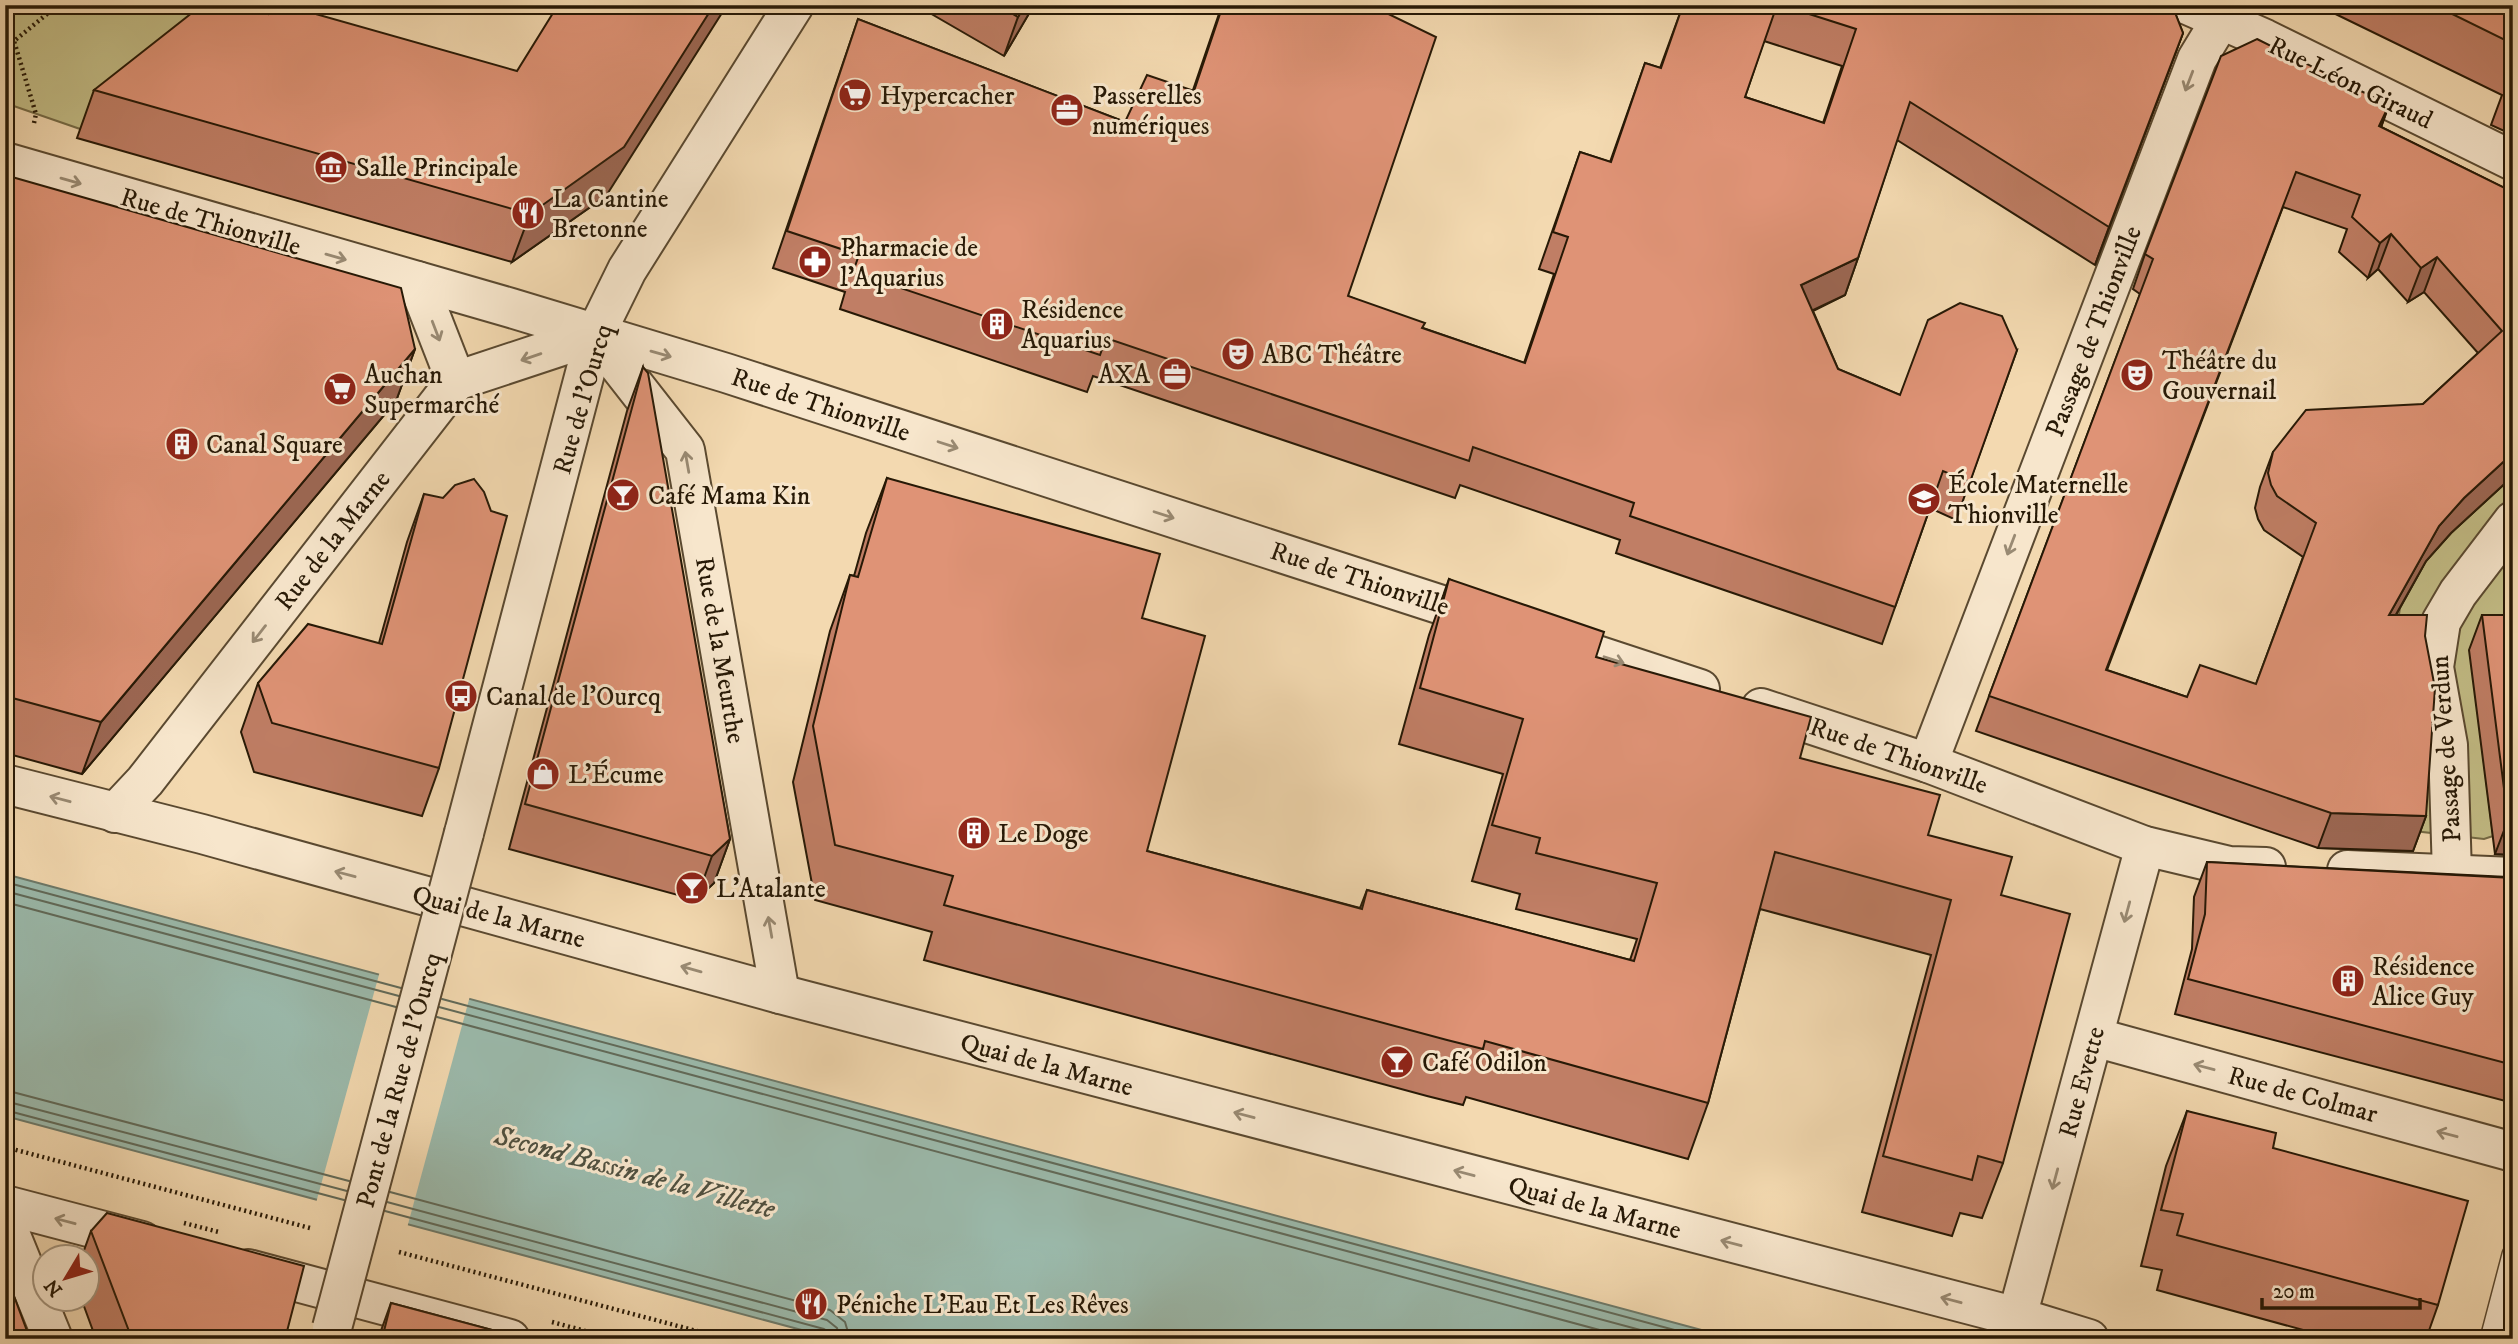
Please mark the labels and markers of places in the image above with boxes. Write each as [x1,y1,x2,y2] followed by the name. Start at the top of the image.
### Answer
[836,76,874,114] supermarket icon: Hypercacher
[880,80,1015,113] place label: Hypercacher
[1092,80,1209,143] place label: Passerelles numériques
[1048,91,1086,129] office icon: Passerelles numériques
[312,148,350,186] museum icon: Salle Principale
[356,152,518,185] place label: Salle Principale
[552,183,668,246] place label: La Cantine Bretonne
[509,194,547,232] restaurant icon: La Cantine Bretonne
[840,232,978,295] place label: Pharmacie de l'Aquarius
[796,243,834,281] pharmacy icon: Pharmacie de l'Aquarius
[1021,294,1124,357] place label: Résidence Aquarius
[978,305,1016,343] building icon: Résidence Aquarius
[1219,335,1257,373] theatre icon: ABC Théâtre
[1262,339,1402,372] place label: ABC Théâtre
[2162,345,2277,408] place label: Théâtre du Gouvernail
[1156,355,1194,393] office icon: AXA
[2118,356,2156,394] theatre icon: Théâtre du Gouvernail
[364,359,500,422] place label: Auchan Supermarché
[1098,359,1150,392] place label: AXA
[321,370,359,408] supermarket icon: Auchan Supermarché
[163,425,201,463] building icon: Canal Square
[206,429,343,462] place label: Canal Square
[1948,469,2128,532] place label: École Maternelle Thionville
[604,476,642,514] bar icon: Café Mama Kin
[648,480,811,513] place label: Café Mama Kin
[1905,480,1943,518] school or university icon: École Maternelle Thionville
[442,677,480,715] bus stop icon: Canal de l'Ourcq
[486,681,662,714] place label: Canal de l'Ourcq
[524,755,562,793] shop icon: L'Écume
[568,759,664,792] place label: L'Écume
[955,814,993,852] building icon: Le Doge
[998,818,1089,851] place label: Le Doge
[673,869,711,907] bar icon: L'Atalante
[716,873,826,906] place label: L'Atalante
[2372,951,2475,1014] place label: Résidence Alice Guy
[2329,962,2367,1000] building icon: Résidence Alice Guy
[1378,1043,1416,1081] bar icon: Café Odilon
[1422,1047,1547,1080] place label: Café Odilon
[792,1285,830,1323] restaurant icon: Péniche L'Eau Et Les Rêves
[836,1289,1129,1322] place label: Péniche L'Eau Et Les Rêves

